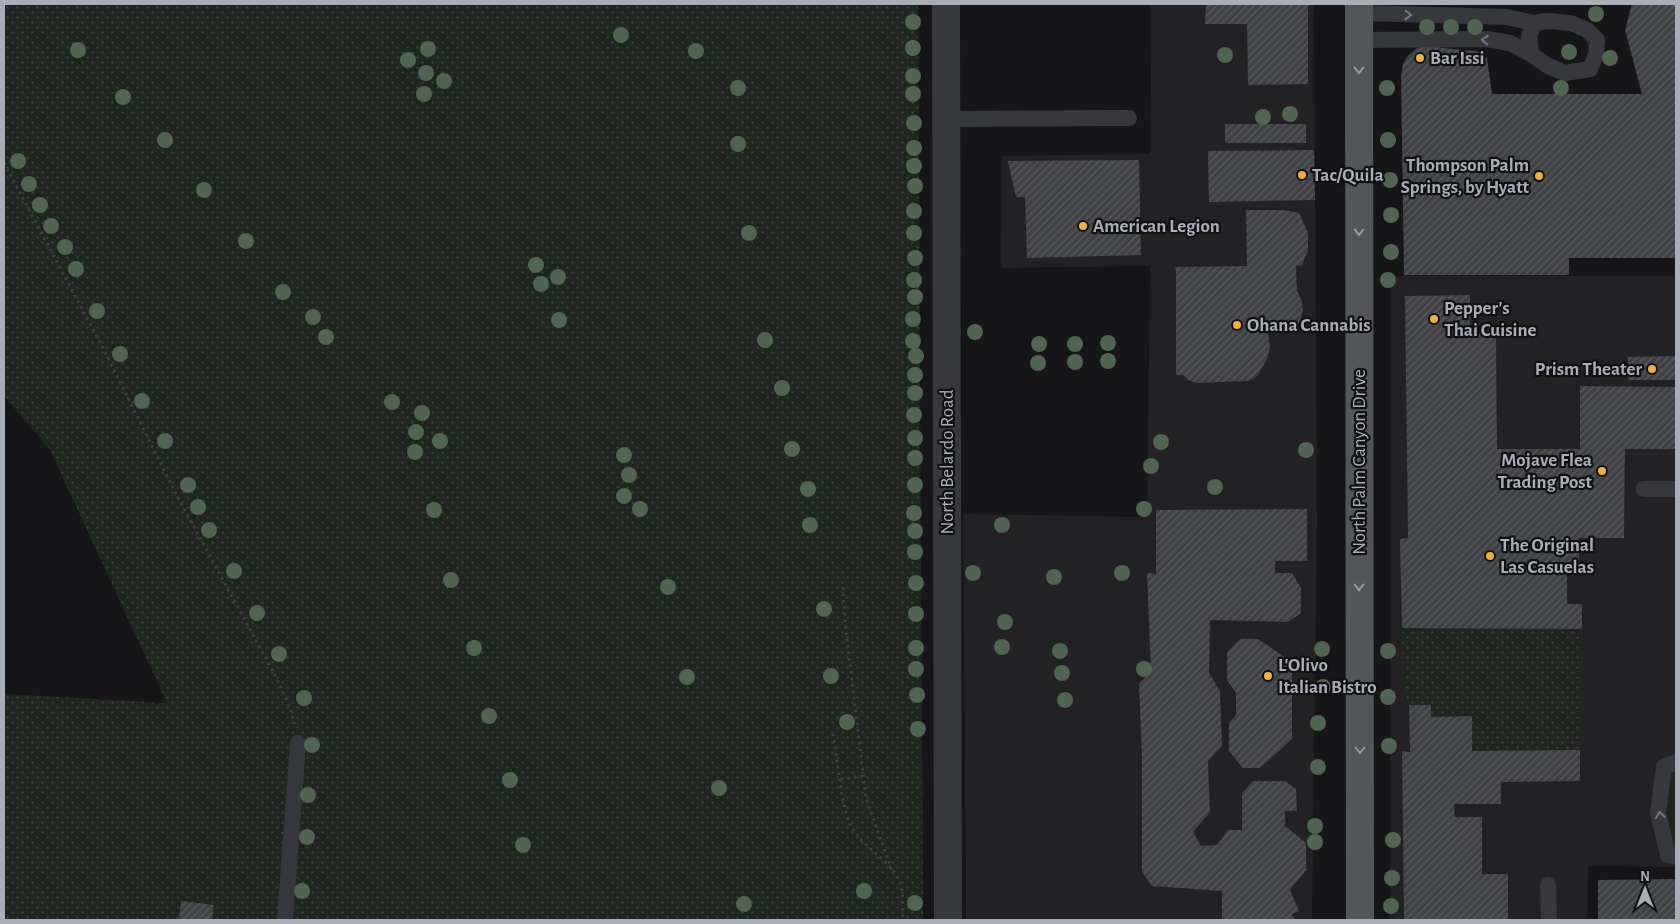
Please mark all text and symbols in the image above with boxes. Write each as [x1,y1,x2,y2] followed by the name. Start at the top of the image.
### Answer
[1404,9,1412,20] one-way arrow
[1481,34,1489,45] one-way arrow
[1430,49,1484,68] place label: Bar Issi
[1414,52,1426,64] marker: Bar Issi
[1354,66,1364,74] one-way arrow
[1400,156,1530,197] place label: Thompson Palm Springs, by Hyatt
[1312,166,1384,185] place label: Tac/Quila
[1296,169,1308,181] marker: Tac/Quila
[1533,170,1545,182] marker: Thompson Palm Springs, by Hyatt
[1093,217,1220,236] place label: American Legion
[1077,220,1089,232] marker: American Legion
[1354,229,1364,237] one-way arrow
[1444,299,1537,340] place label: Pepper's Thai Cuisine
[1428,313,1440,325] marker: Pepper's Thai Cuisine
[1247,316,1371,335] place label: Ohana Cannabis
[1231,319,1243,331] marker: Ohana Cannabis
[1535,360,1642,379] place label: Prism Theater
[1646,363,1658,375] marker: Prism Theater
[1350,369,1369,555] street label: North Palm Canyon Drive
[938,389,957,535] street label: North Belardo Road
[1498,451,1593,492] place label: Mojave Flea Trading Post
[1596,465,1608,477] marker: Mojave Flea Trading Post
[1500,536,1594,577] place label: The Original Las Casuelas
[1484,550,1496,562] marker: The Original Las Casuelas
[1354,584,1364,592] one-way arrow
[1278,656,1377,697] place label: L'Olivo Italian Bistro
[1262,670,1274,682] marker: L'Olivo Italian Bistro
[1355,746,1365,754] one-way arrow
[1655,811,1666,819] one-way arrow
[1620,864,1670,914] north arrow
[1640,870,1650,884] text: N

